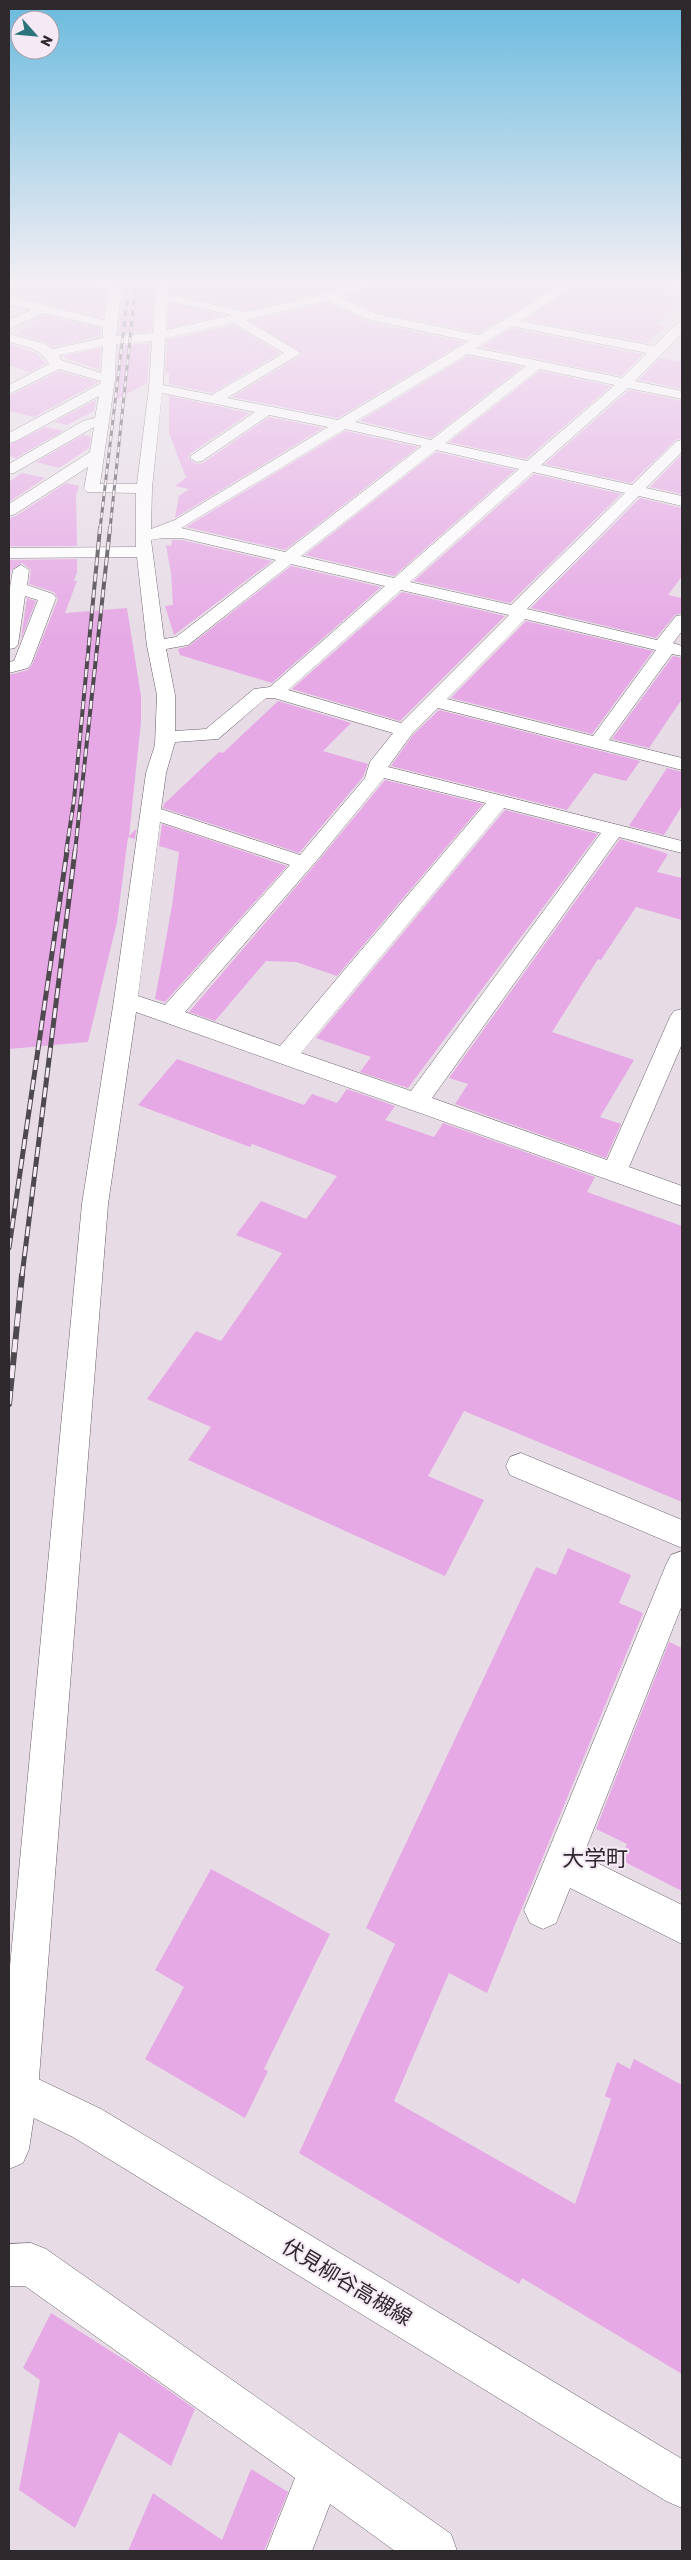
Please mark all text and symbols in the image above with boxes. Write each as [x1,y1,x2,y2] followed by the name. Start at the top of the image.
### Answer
[10,10,60,60] north arrow
[36,32,56,49] text: N
[562,1845,628,1872] district label: 大学町
[278,2233,416,2331] street label: 伏見柳谷高槻線

